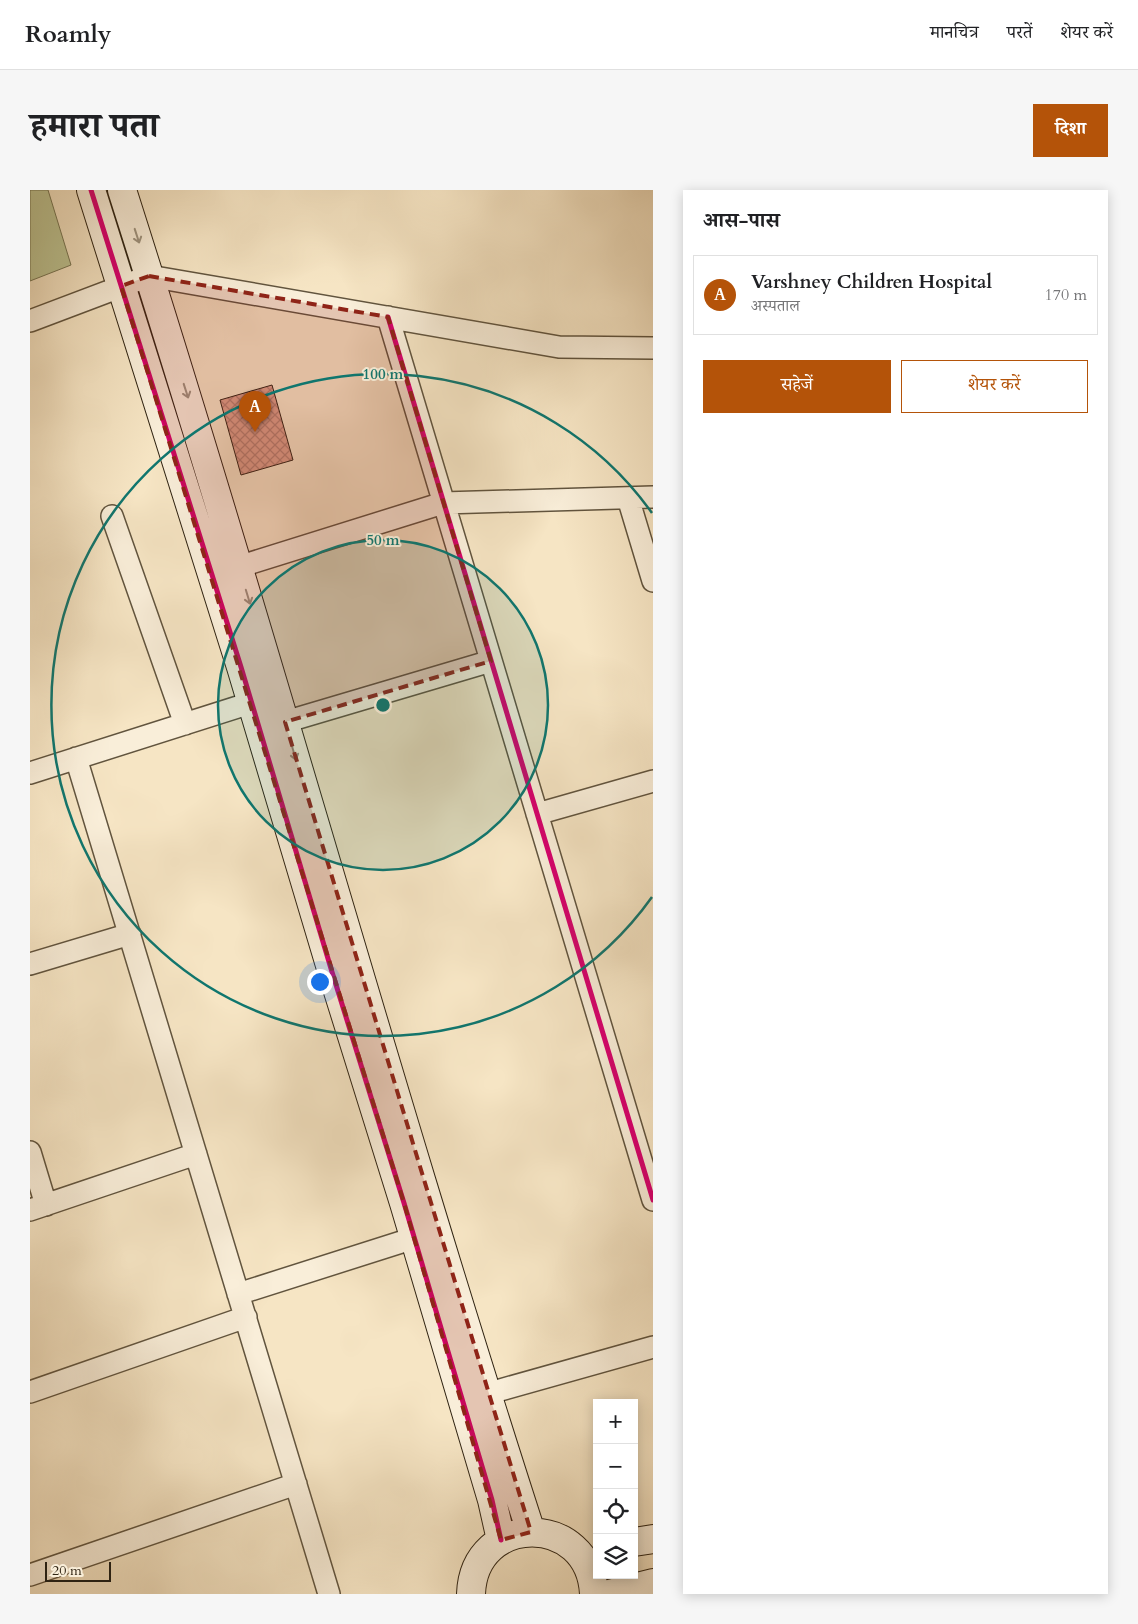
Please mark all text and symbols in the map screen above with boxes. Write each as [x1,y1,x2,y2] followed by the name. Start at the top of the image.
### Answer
[25,18,111,51] text: Roamly
[930,20,979,45] text: मानचित्र
[1007,20,1032,45] text: परतें
[1060,20,1113,45] text: शेयर करें
[30,102,159,150] text: हमारा पता
[1033,104,1108,157] button: दिशा
[703,206,780,235] text: आस-पास
[132,228,142,244] one-way arrow
[751,269,992,295] text: Varshney Children Hospital
[714,284,726,306] text: A
[1045,284,1087,306] text: 170 m
[751,295,800,317] text: अस्पताल
[703,360,891,413] button: सहेजें
[901,360,1088,413] button: शेयर करें
[363,364,404,384] text: 100 m
[182,383,191,399] one-way arrow
[239,391,271,432] pin: A
[366,530,400,550] text: 50 m
[243,589,253,605] one-way arrow
[374,696,392,714] centre of rings
[289,745,299,761] one-way arrow
[307,969,333,995] your location
[593,1399,638,1579] map controls
[593,1399,638,1444] button: +
[593,1444,638,1489] button: −
[593,1489,638,1534] button: locate
[593,1534,638,1579] button: layers
[45,1559,111,1582] scale bar
[52,1561,82,1580] text: 20 m

